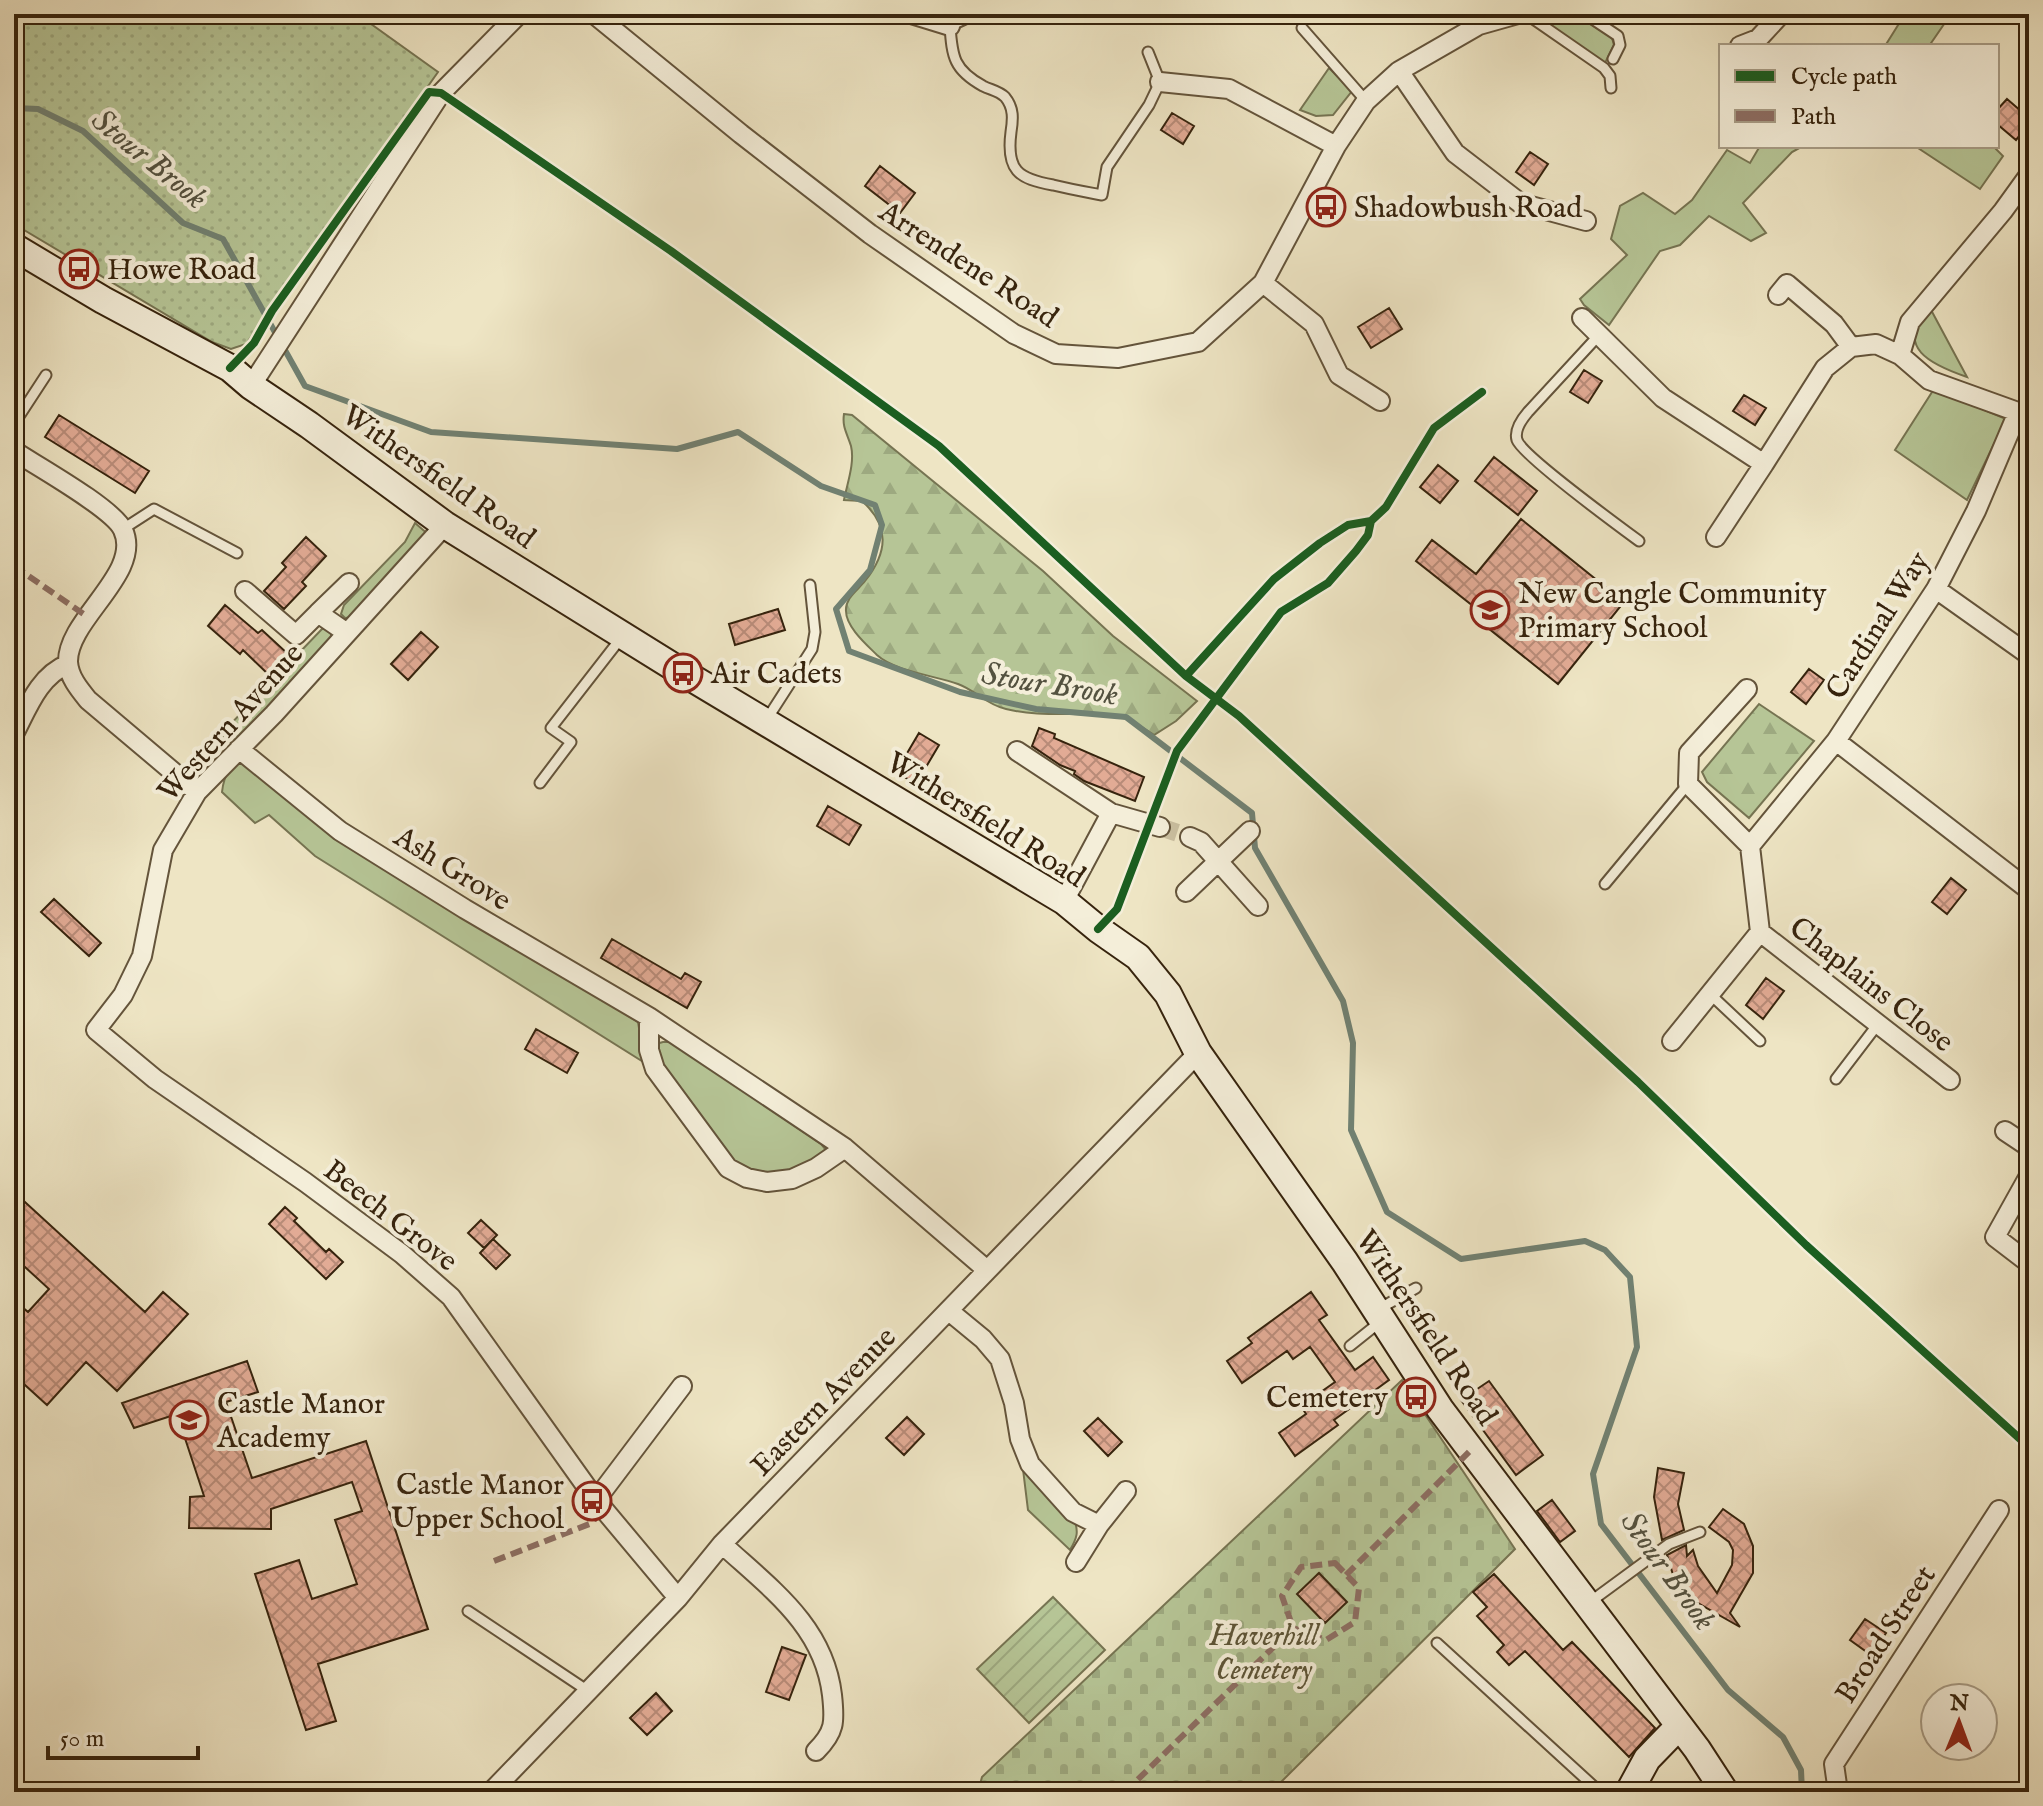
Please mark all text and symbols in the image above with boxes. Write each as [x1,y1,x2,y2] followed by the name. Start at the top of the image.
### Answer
[1719,44,1999,148] legend
[1791,62,1897,93] text: Cycle path
[82,101,215,219] water label: Stour Brook
[1791,102,1836,133] text: Path
[1305,186,1347,228] bus stop icon: Shadowbush Road
[1354,190,1583,228] place label: Shadowbush Road
[870,193,1065,338] street label: Arrendene Road
[58,248,100,290] bus stop icon: Howe Road
[107,252,257,290] place label: Howe Road
[334,397,543,559] street label: Withersfield Road
[1818,545,1939,707] street label: Cardinal Way
[1518,576,1827,648] place label: New Cangle Community Primary School
[1469,589,1511,631] school or university icon: New Cangle Community Primary School
[150,636,313,811] street label: Western Avenue
[662,652,704,694] bus stop icon: Air Cadets
[978,654,1121,717] water label: Stour Brook
[710,656,842,694] place label: Air Cadets
[878,744,1092,898] street label: Withersfield Road
[385,818,518,921] street label: Ash Grove
[1781,909,1961,1062] street label: Chaplains Close
[315,1152,465,1281] street label: Beech Grove
[1346,1223,1505,1434] street label: Withersfield Road
[744,1320,905,1485] street label: Eastern Avenue
[1395,1376,1437,1418] bus stop icon: Cemetery
[1266,1380,1388,1418] place label: Cemetery
[216,1386,385,1458] place label: Castle Manor Academy
[168,1399,210,1441] school or university icon: Castle Manor Academy
[391,1467,565,1539] place label: Castle Manor Upper School
[571,1480,613,1522] bus stop icon: Castle Manor Upper School
[1610,1504,1724,1639] water label: Stour Brook
[1828,1559,1945,1711] street label: Broad Street
[1209,1618,1321,1690] park label: Haverhill Cemetery
[1919,1682,1999,1762] north arrow
[1949,1690,1969,1718] text: N
[48,1710,198,1760] scale bar
[60,1724,104,1755] text: 50 m

